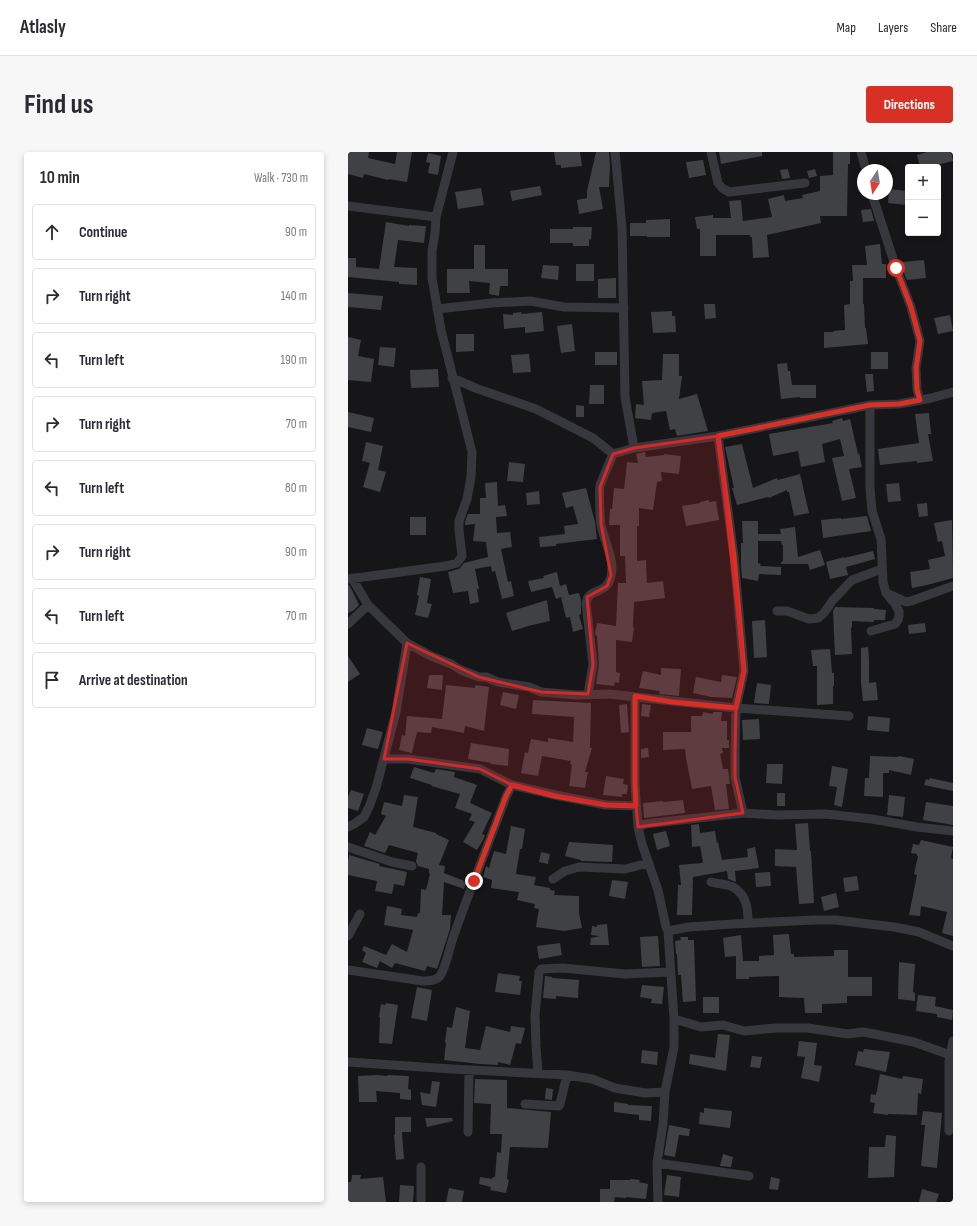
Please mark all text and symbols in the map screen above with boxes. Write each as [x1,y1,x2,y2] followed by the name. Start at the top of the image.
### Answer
[20,16,66,39] text: Atlasly
[836,19,856,36] text: Map
[878,19,908,36] text: Layers
[930,19,957,36] text: Share
[866,86,953,123] button: Directions
[24,88,93,121] text: Find us
[857,164,893,200] north arrow
[905,164,941,236] map controls
[905,164,941,200] button: +
[40,168,80,188] text: 10 min
[254,170,308,186] text: Walk · 730 m
[905,200,941,236] button: −
[41,221,63,243] icon: ahead
[79,223,128,242] text: Continue
[285,224,307,240] text: 90 m
[887,259,905,277] route start
[41,285,63,307] icon: right
[79,287,131,306] text: Turn right
[281,288,307,304] text: 140 m
[41,349,63,371] icon: left
[79,351,124,370] text: Turn left
[280,352,307,368] text: 190 m
[41,413,63,435] icon: right
[79,415,131,434] text: Turn right
[286,416,307,432] text: 70 m
[41,477,63,499] icon: left
[79,479,124,498] text: Turn left
[285,480,307,496] text: 80 m
[41,541,63,563] icon: right
[79,543,131,562] text: Turn right
[285,544,307,560] text: 90 m
[41,605,63,627] icon: left
[79,607,124,626] text: Turn left
[286,608,307,624] text: 70 m
[41,669,63,691] icon: arrive
[79,671,188,690] text: Arrive at destination
[465,872,483,890] route end

